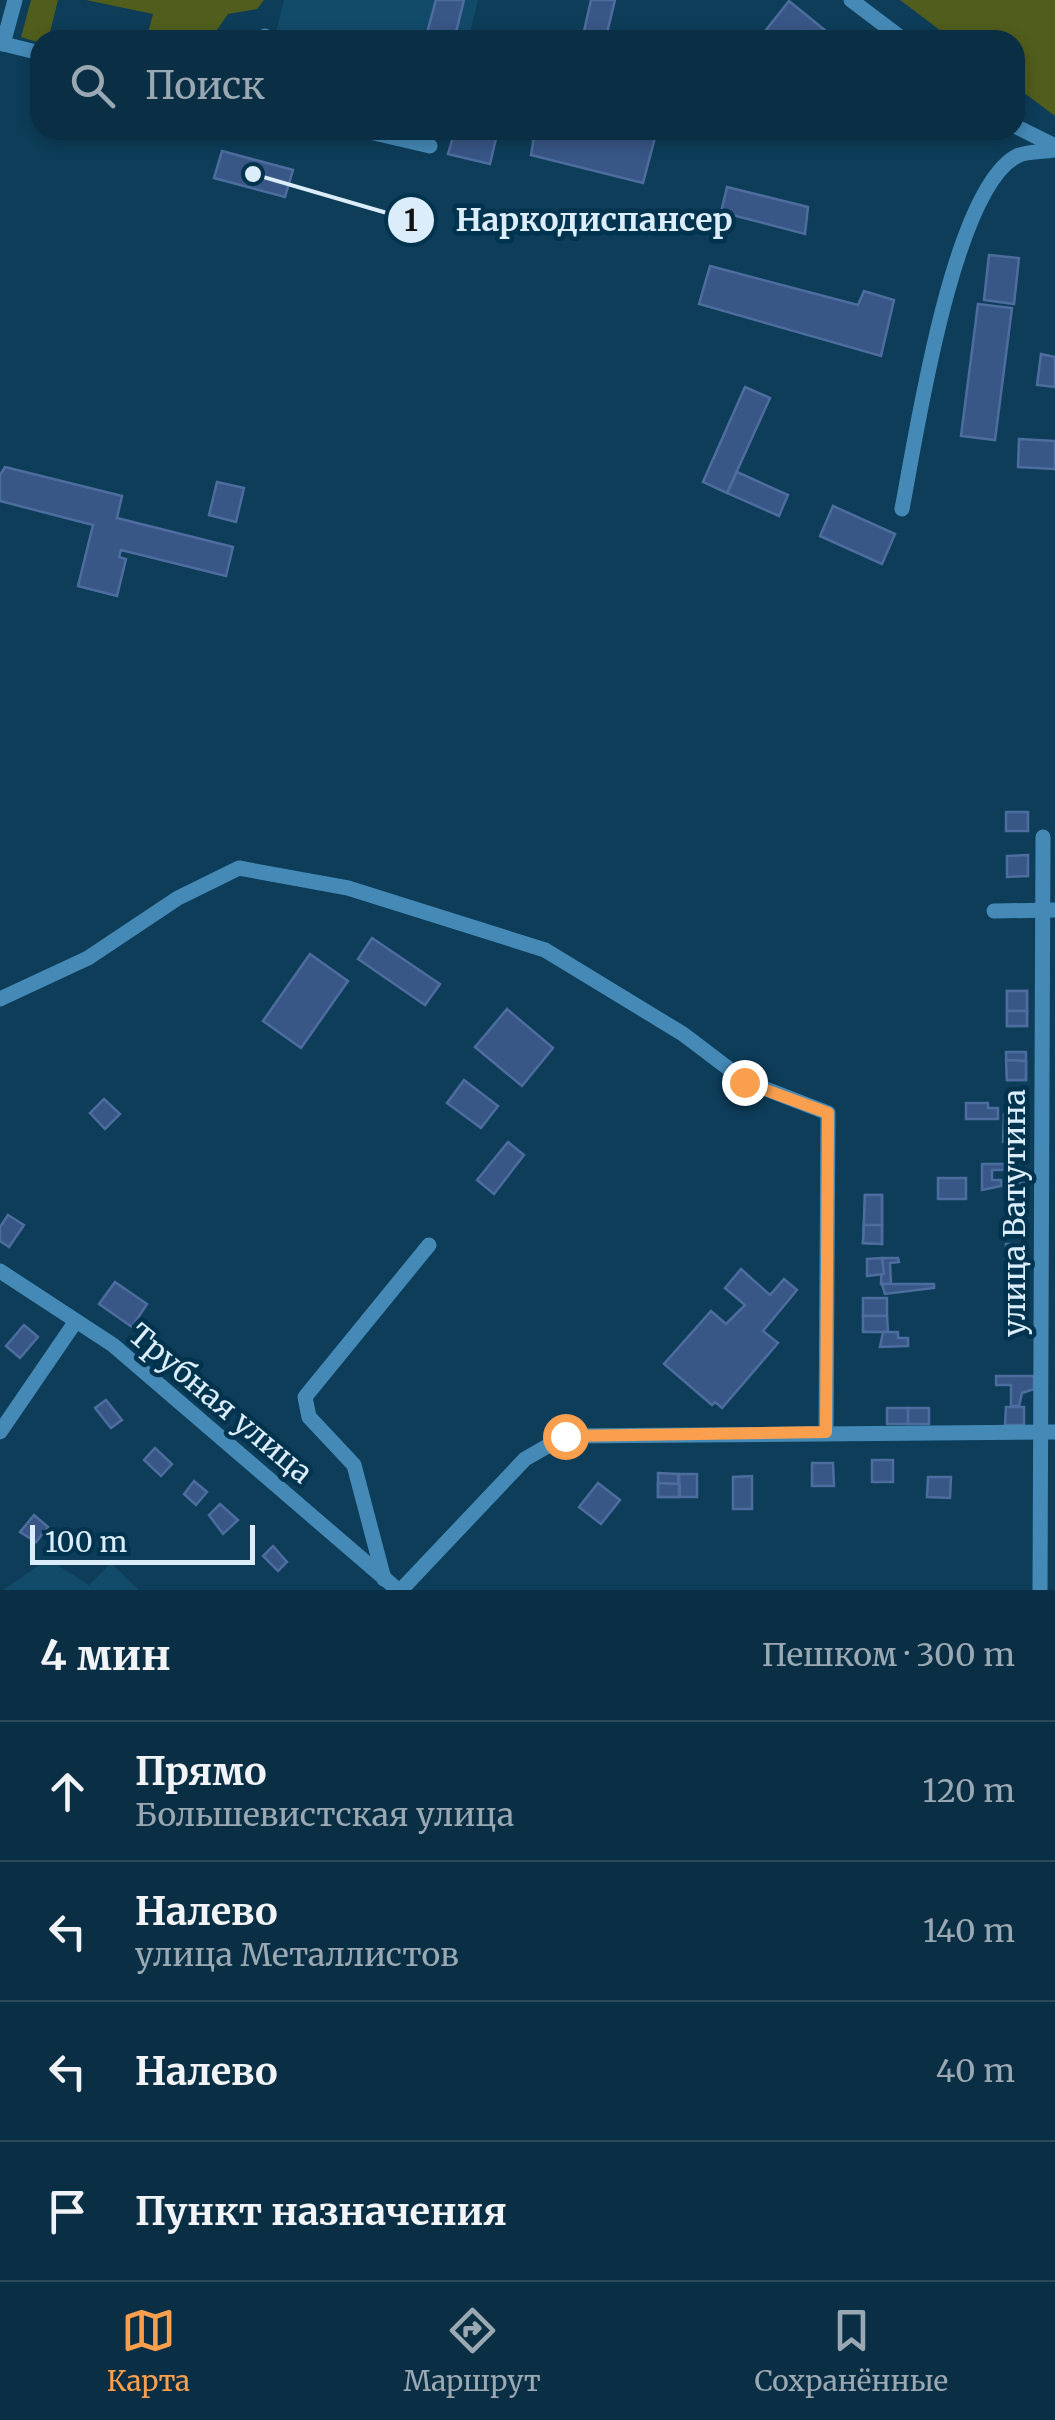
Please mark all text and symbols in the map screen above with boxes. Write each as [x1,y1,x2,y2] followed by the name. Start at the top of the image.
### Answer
[30,30,1025,140] search box
[65,58,120,113] icon: search
[145,62,265,109] text: Поиск
[386,189,753,251] callout: Наркодиспансер
[455,200,733,240] text: Наркодиспансер
[404,201,418,239] text: 1
[722,1060,768,1106] route end
[995,1089,1033,1337] street label: улица Ватутина
[121,1315,321,1491] street label: Трубная улица
[543,1414,589,1460] route start
[30,1520,255,1564] scale bar
[45,1524,127,1560] text: 100 m
[40,1629,171,1681] text: 4 мин
[762,1635,1015,1675] text: Пешком · 300 m
[135,1748,267,1795] text: Прямо
[40,1764,95,1819] icon: ahead
[923,1771,1015,1811] text: 120 m
[135,1795,514,1835] text: Большевистская улица
[135,1888,278,1935] text: Налево
[40,1904,95,1959] icon: left
[923,1911,1015,1951] text: 140 m
[135,1935,459,1975] text: улица Металлистов
[40,2044,95,2099] icon: left
[135,2048,278,2095] text: Налево
[936,2051,1015,2091] text: 40 m
[40,2184,95,2239] icon: arrive
[135,2188,507,2235] text: Пункт назначения
[107,2303,190,2399] tab: Карта
[404,2303,541,2399] tab: Маршрут
[754,2303,948,2399] tab: Сохранённые

